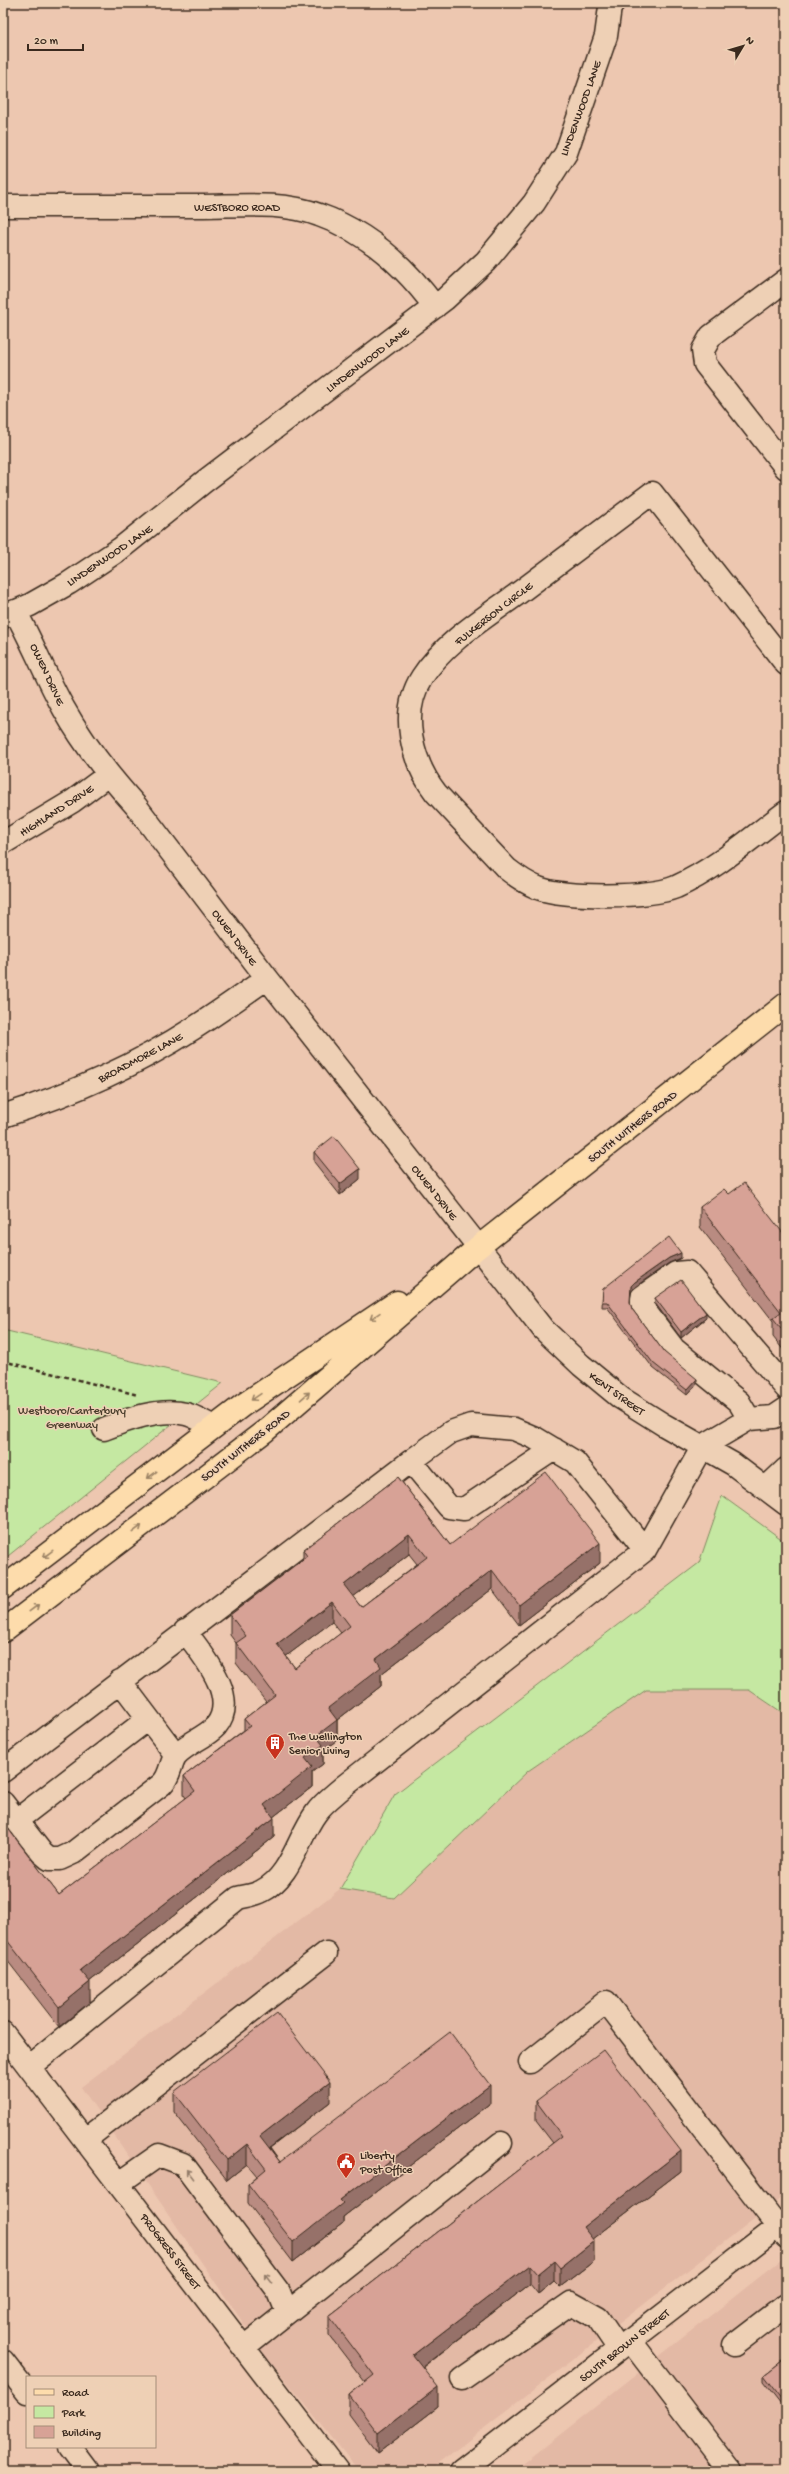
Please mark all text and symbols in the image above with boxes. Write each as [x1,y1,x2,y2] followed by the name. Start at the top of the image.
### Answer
[28,26,83,52] scale bar
[723,26,763,66] north arrow
[34,35,59,49] text: 20 m
[742,35,756,48] text: N
[558,59,606,158] street label: LINDENWOOD LANE
[194,202,280,216] street label: WESTBORO ROAD
[324,324,413,396] street label: LINDENWOOD LANE
[65,523,156,591] street label: LINDENWOOD LANE
[452,579,537,650] street label: FULKERSON CIRCLE
[26,642,67,709] street label: OWEN DRIVE
[18,782,97,841] street label: HIGHLAND DRIVE
[208,907,259,969] street label: OWEN DRIVE
[95,1030,186,1087] street label: BROADMORE LANE
[586,1088,681,1167] street label: SOUTH WITHERS ROAD
[407,1163,460,1224] street label: OWEN DRIVE
[369,1313,381,1321] one-way arrow
[585,1370,648,1420] street label: KENT STREET
[250,1392,261,1401] one-way arrow
[300,1392,311,1401] one-way arrow
[18,1405,126,1433] park label: Westboro/Canterbury Greenway
[199,1407,294,1486] street label: SOUTH WITHERS ROAD
[146,1470,157,1479] one-way arrow
[132,1524,143,1533] one-way arrow
[43,1549,54,1558] one-way arrow
[28,1603,39,1612] one-way arrow
[288,1731,362,1759] place label: The wellington Senior Living
[264,1732,286,1760] building icon: The wellington Senior Living
[359,2150,413,2178] place label: Liberty Post Office
[335,2151,357,2179] public building icon: Liberty Post Office
[186,2169,194,2180] one-way arrow
[136,2211,203,2294] street label: PROGRESS STREET
[264,2272,272,2283] one-way arrow
[577,2306,674,2386] street label: SOUTH BROWN STREET
[26,2376,156,2448] legend
[62,2387,89,2401] text: Road
[61,2407,87,2421] text: Park
[61,2427,101,2441] text: Building

